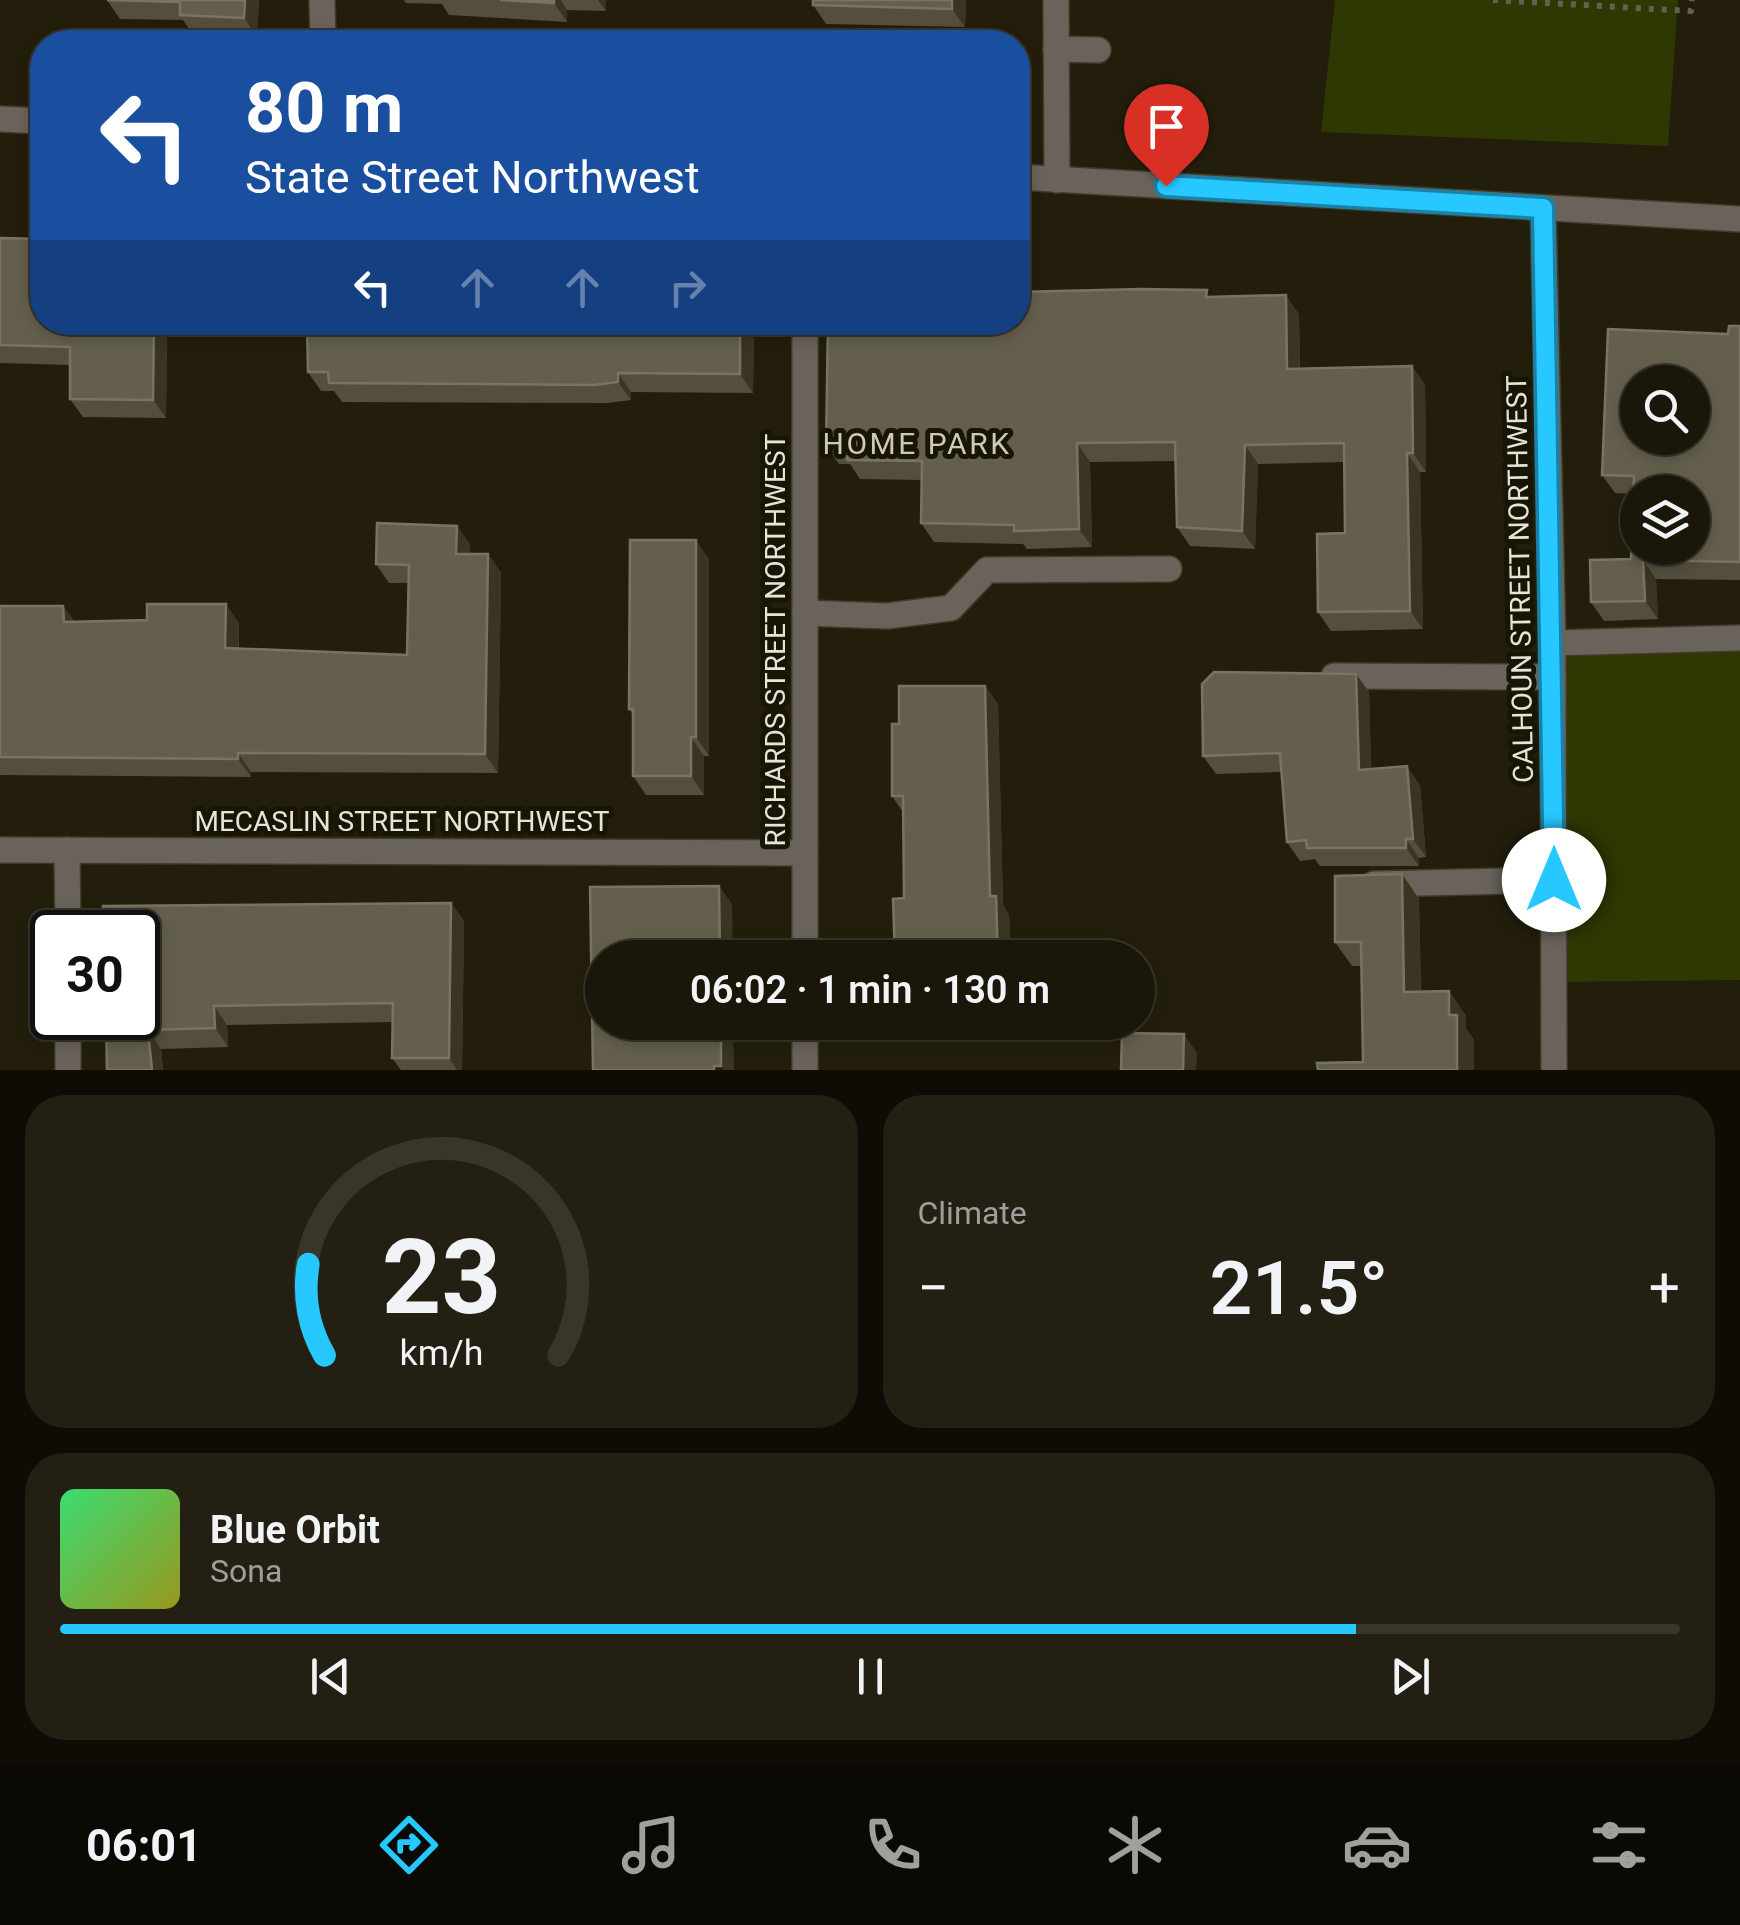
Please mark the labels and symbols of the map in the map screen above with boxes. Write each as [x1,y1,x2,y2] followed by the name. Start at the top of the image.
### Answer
[1124,84,1209,187] pin
[1500,375,1540,783] street label: CALHOUN STREET NORTHWEST
[822,426,1012,461] district label: HOME PARK
[759,433,792,846] street label: RICHARDS STREET NORTHWEST
[194,805,610,838] street label: MECASLIN STREET NORTHWEST
[1502,828,1606,932] position arrow
[30,910,160,1040] speed limit sign: 30

